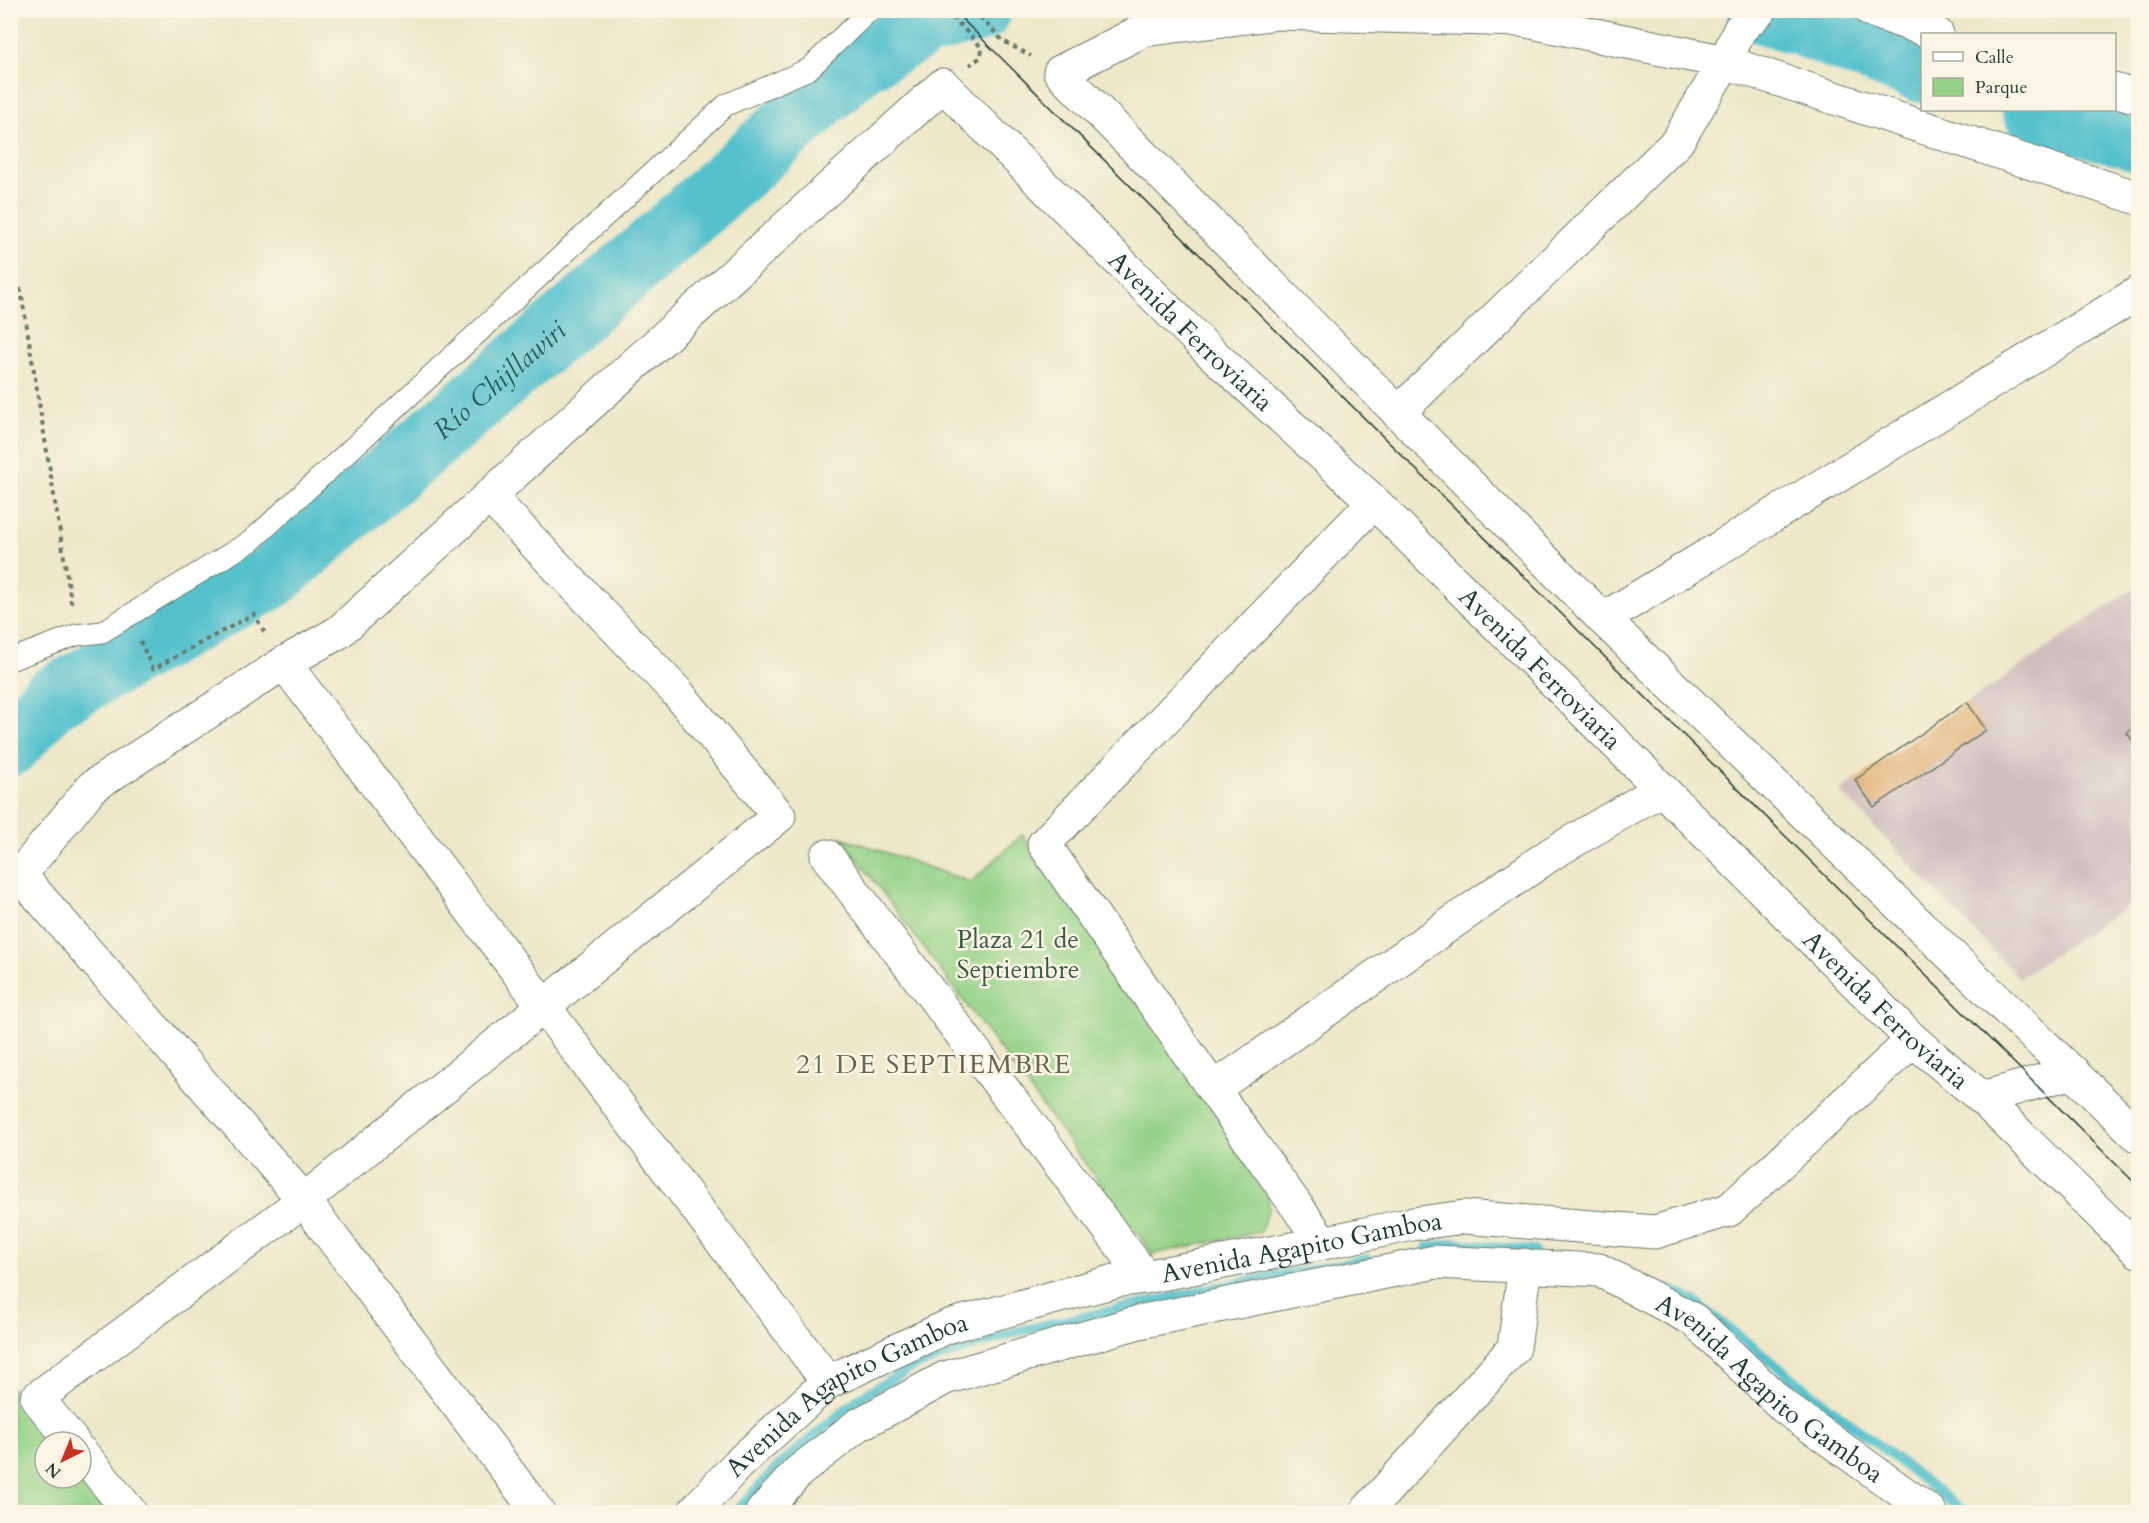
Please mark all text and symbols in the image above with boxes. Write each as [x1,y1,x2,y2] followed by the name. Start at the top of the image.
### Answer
[1921,33,2116,111] legend
[1975,45,2014,70] text: Calle
[1975,75,2028,100] text: Parque
[1101,243,1281,419] street label: Avenida Ferroviaria
[425,312,574,448] water label: Río Chijllawiri
[1451,579,1630,757] street label: Avenida Ferroviaria
[956,922,1080,987] park label: Plaza 21 de Septiembre
[1795,922,1977,1097] street label: Avenida Ferroviaria
[796,1046,1072,1083] district label: 21 DE SEPTIEMBRE
[1158,1203,1444,1291] street label: Avenida Agapito Gamboa
[1649,1285,1891,1491] street label: Avenida Agapito Gamboa
[717,1304,971,1485] street label: Avenida Agapito Gamboa
[33,1430,93,1490] north arrow
[41,1457,66,1483] text: N

